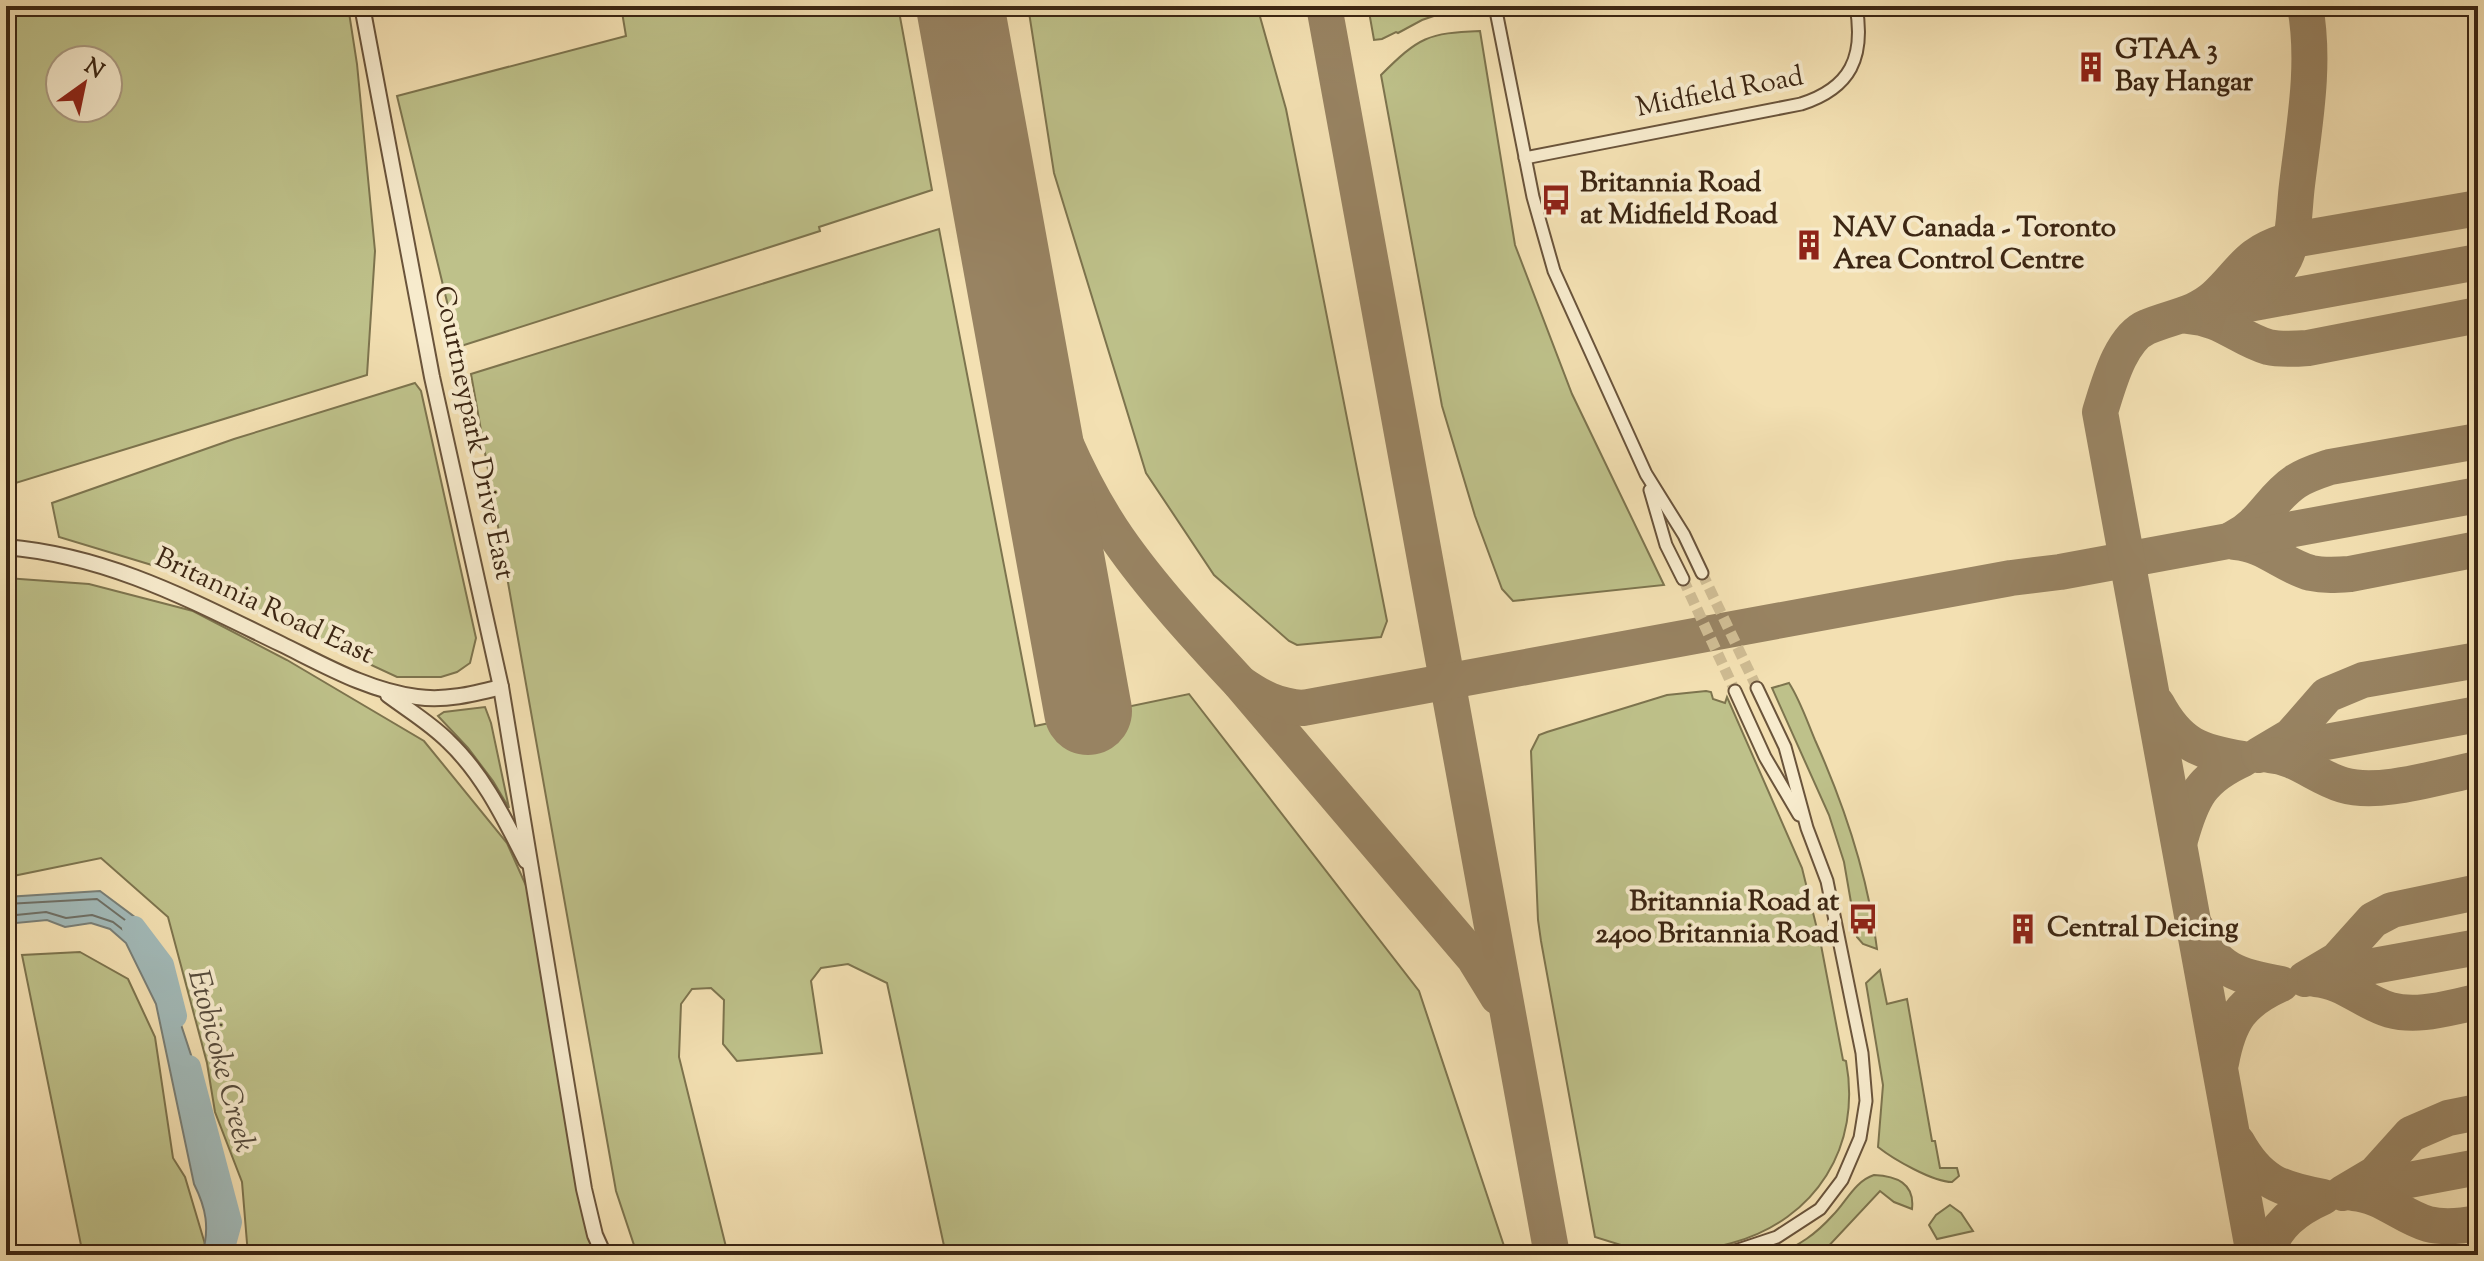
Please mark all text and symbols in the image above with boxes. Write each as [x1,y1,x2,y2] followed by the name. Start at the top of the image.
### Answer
[2115,31,2254,103] place label: GTAA 3 Bay Hangar
[44,44,124,124] north arrow
[2074,50,2108,84] building icon: GTAA 3 Bay Hangar
[77,52,110,88] text: N
[1633,57,1807,129] street label: Midfield Road
[1580,164,1778,236] place label: Britannia Road at Midfield Road
[1539,183,1573,217] bus stop icon: Britannia Road at Midfield Road
[1833,209,2116,281] place label: NAV Canada - Toronto Area Control Centre
[1792,228,1826,262] building icon: NAV Canada - Toronto Area Control Centre
[422,282,524,584] street label: Courtneypark Drive East
[148,539,381,676] street label: Britannia Road East
[1595,883,1839,955] place label: Britannia Road at 2400 Britannia Road
[1846,902,1880,936] bus stop icon: Britannia Road at 2400 Britannia Road
[2047,909,2239,949] place label: Central Deicing
[2006,912,2040,946] building icon: Central Deicing
[175,965,265,1157] water label: Etobicoke Creek

